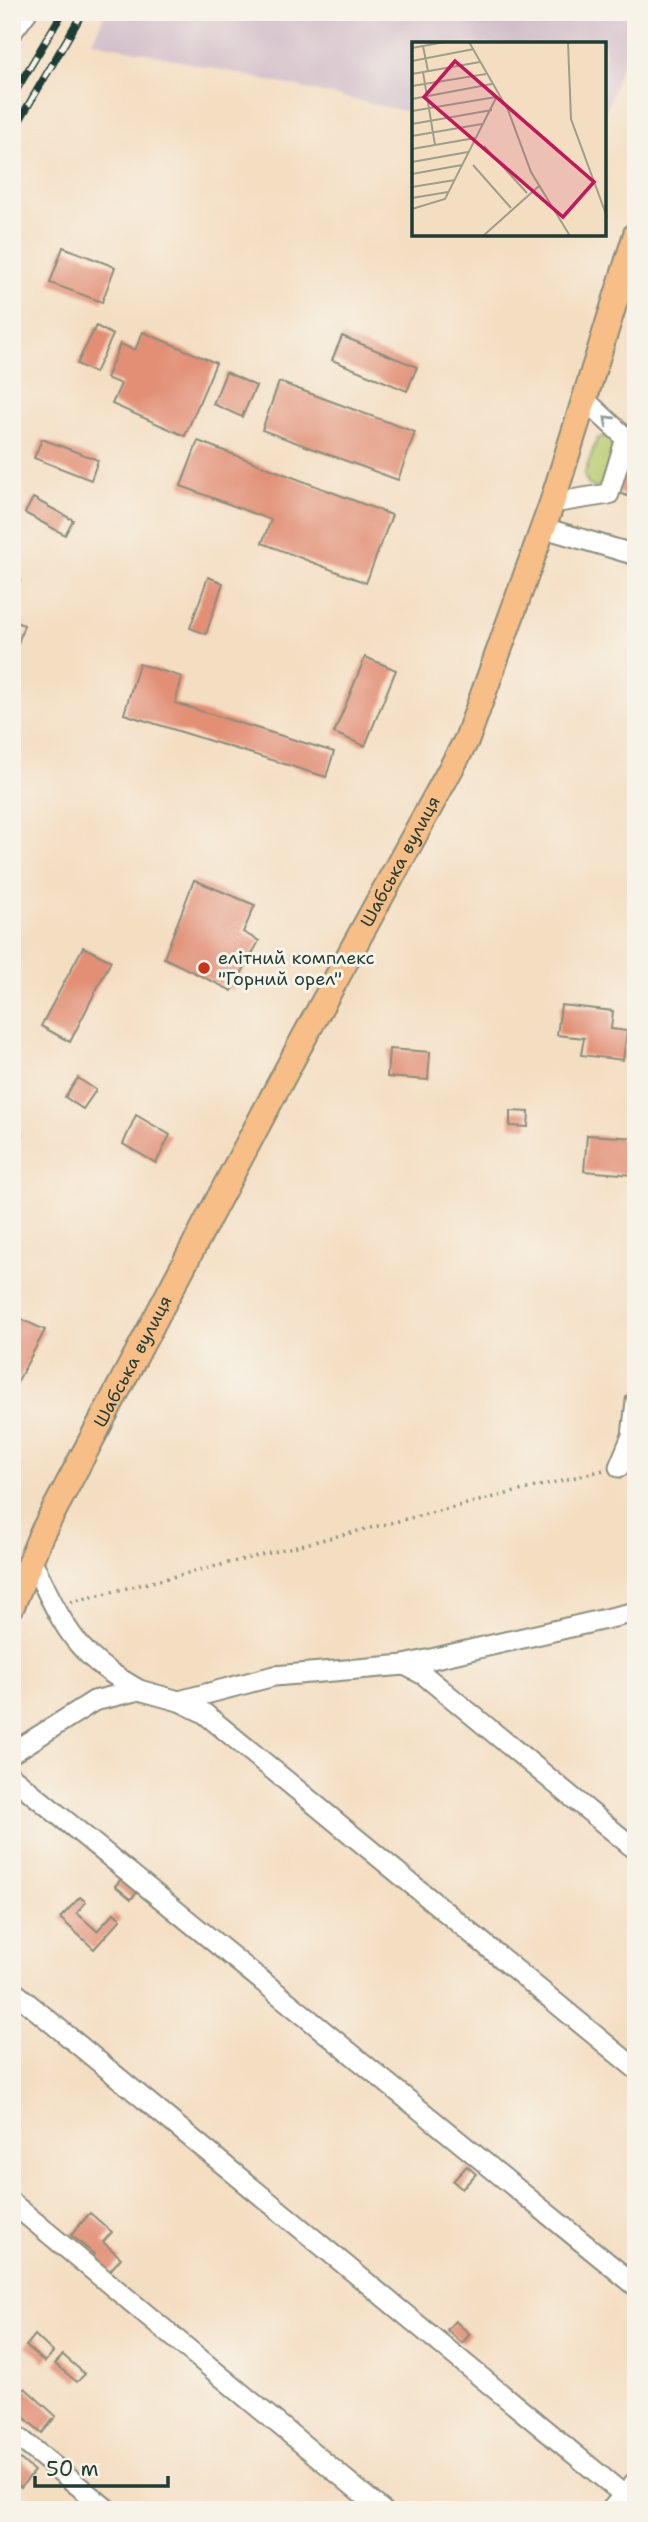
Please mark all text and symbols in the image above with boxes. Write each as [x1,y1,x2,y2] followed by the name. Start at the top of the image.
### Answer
[412,42,606,236] inset map
[603,416,616,429] one-way arrow
[355,792,446,931] street label: Шабська вулиця
[218,946,375,991] place label: елітний комплекс "Горний орел"
[196,960,212,976] marker: елітний комплекс "Горний орел"
[88,1291,177,1432] street label: Шабська вулиця
[35,2445,168,2489] scale bar
[46,2455,99,2483] text: 50 m

